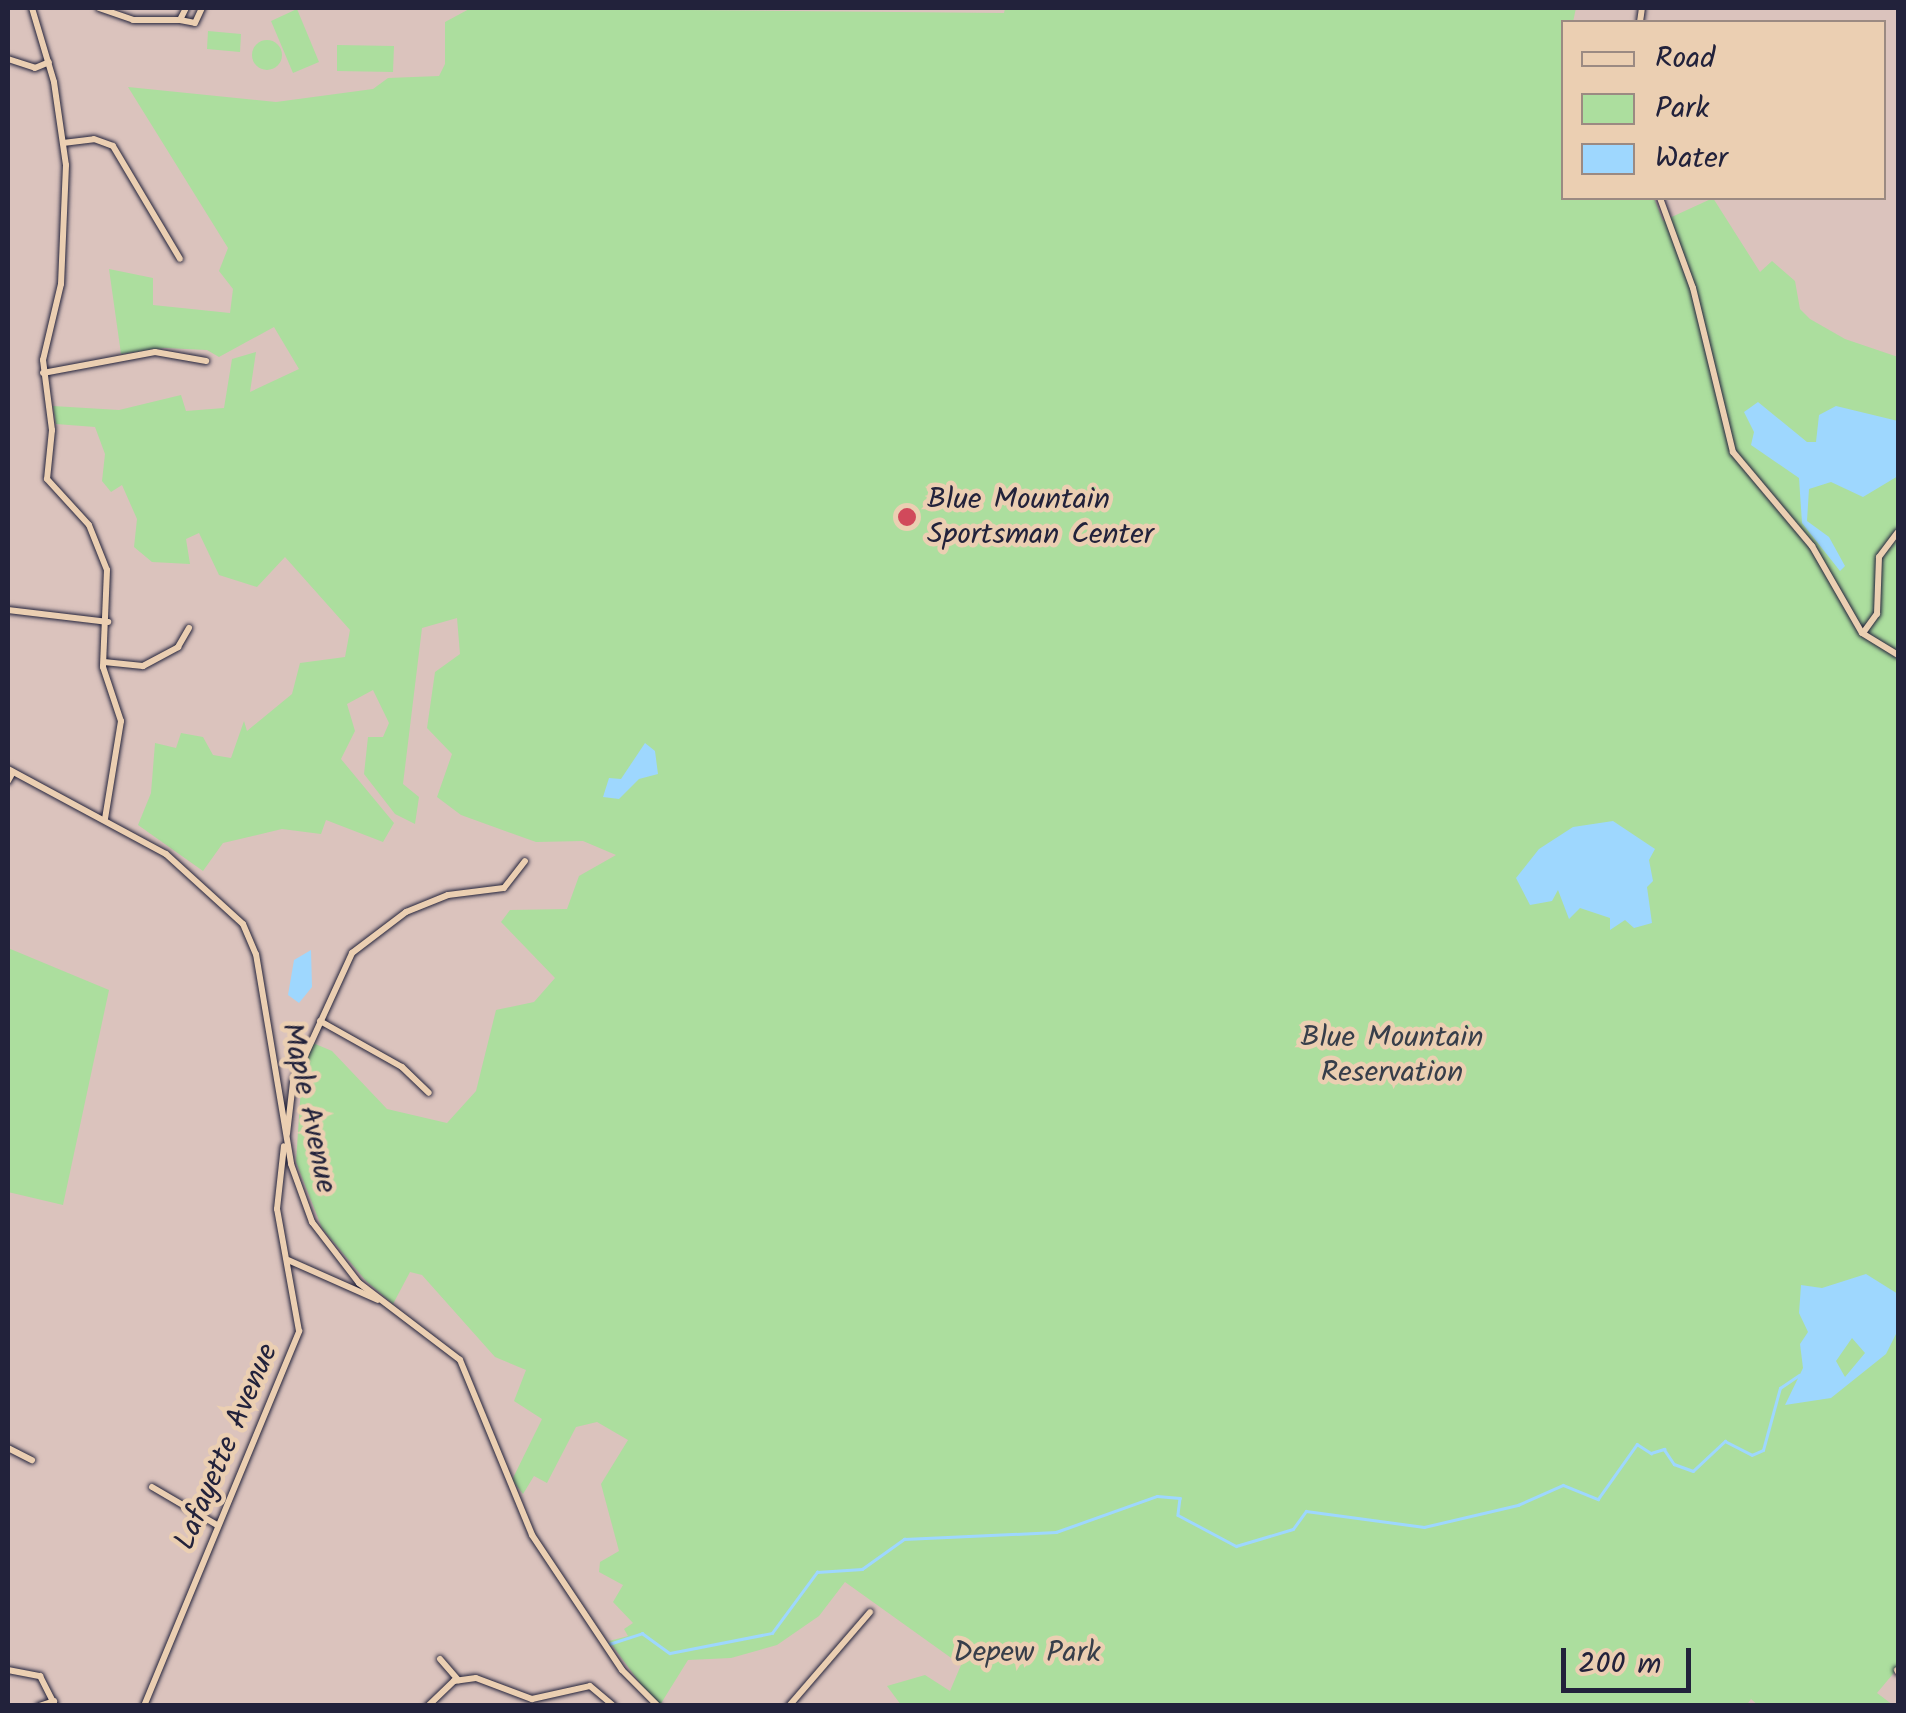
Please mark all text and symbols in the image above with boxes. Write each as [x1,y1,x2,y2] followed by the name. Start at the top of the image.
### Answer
[1561,20,1886,200] legend
[1655,35,1715,83] text: Road
[1655,85,1709,133] text: Park
[1655,135,1728,183] text: Water
[927,482,1154,552] place label: Blue Mountain Sportsman Center
[896,506,918,528] marker: Blue Mountain Sportsman Center
[272,1020,344,1196] street label: Maple Avenue
[1301,1020,1483,1090] park label: Blue Mountain Reservation
[167,1339,287,1555] street label: Lafayette Avenue
[1566,1628,1696,1690] scale bar
[953,1635,1101,1671] park label: Depew Park
[1578,1641,1661,1689] text: 200 m

